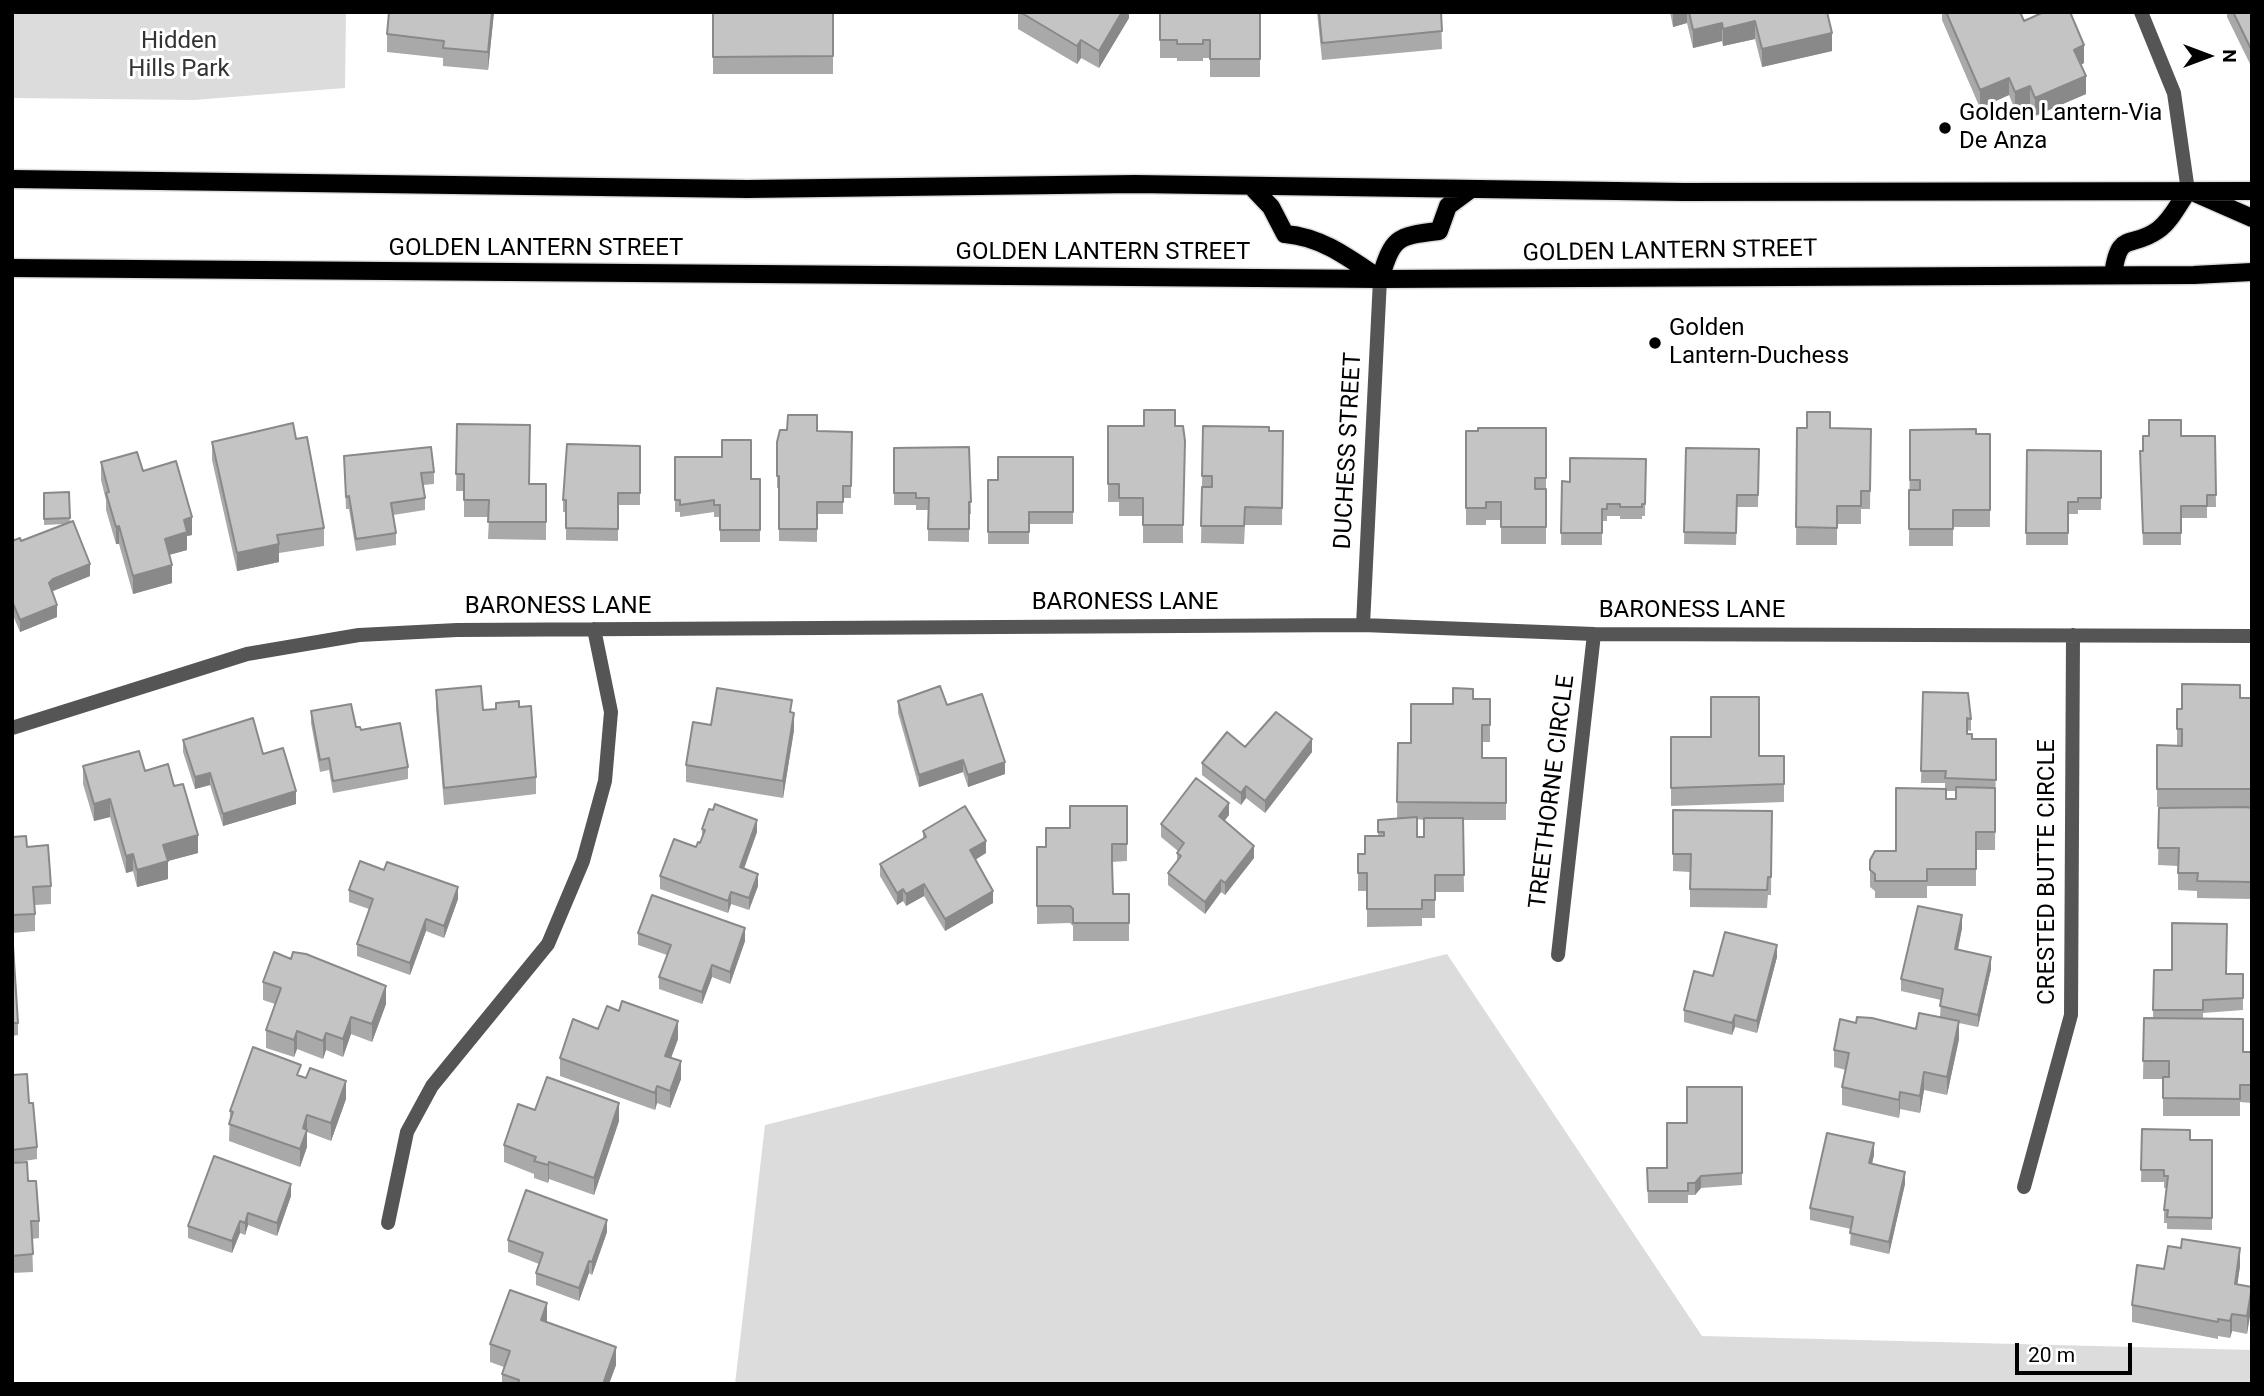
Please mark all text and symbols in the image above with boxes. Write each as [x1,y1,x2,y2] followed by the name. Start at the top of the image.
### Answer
[2173,21,2243,91] north arrow
[128,28,230,84] park label: Hidden Hills Park
[2218,49,2241,63] text: N
[1959,100,2162,156] place label: Golden Lantern-Via De Anza
[1937,120,1953,136] marker: Golden Lantern-Via De Anza
[389,235,683,263] street label: GOLDEN LANTERN STREET
[1522,235,1818,269] street label: GOLDEN LANTERN STREET
[956,239,1250,267] street label: GOLDEN LANTERN STREET
[1669,315,1849,371] place label: Golden Lantern-Duchess
[1647,335,1663,351] marker: Golden Lantern-Duchess
[1329,352,1369,550] street label: DUCHESS STREET
[1032,589,1218,617] street label: BARONESS LANE
[465,593,651,621] street label: BARONESS LANE
[1599,597,1785,625] street label: BARONESS LANE
[1524,674,1582,910] street label: TREETHORNE CIRCLE
[2034,739,2062,1005] street label: CRESTED BUTTE CIRCLE
[2019,1330,2136,1374] scale bar
[2028,1343,2075,1367] text: 20 m

